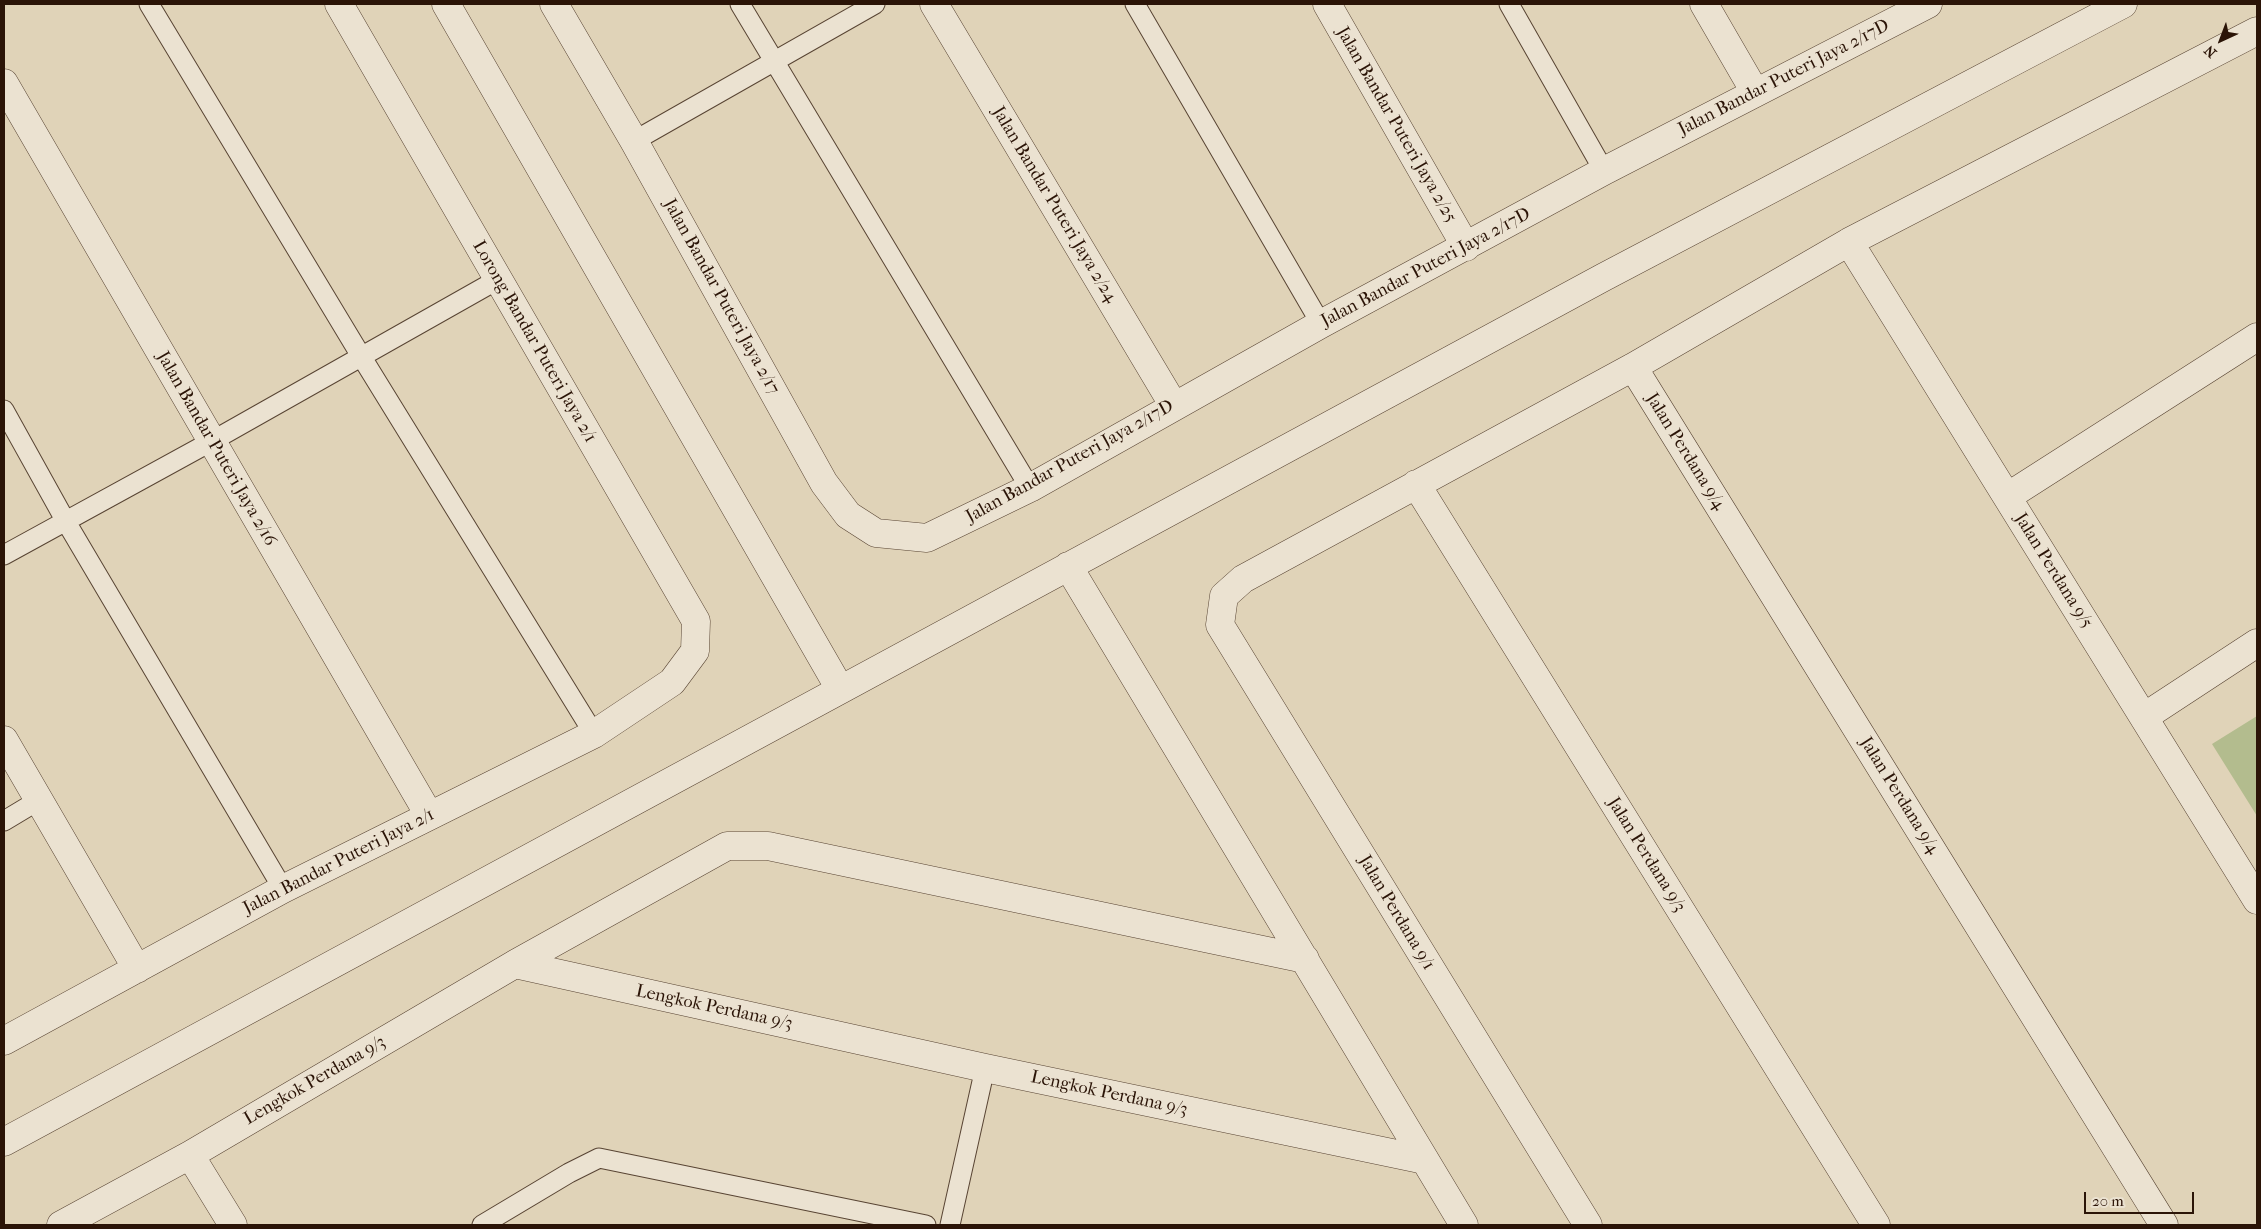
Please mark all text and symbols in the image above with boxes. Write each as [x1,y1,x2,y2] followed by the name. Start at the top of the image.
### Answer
[1675,15,1893,141] street label: Jalan Bandar Puteri Jaya 2/17D
[2196,15,2246,65] north arrow
[1331,23,1461,227] street label: Jalan Bandar Puteri Jaya 2/25
[2201,41,2220,61] text: N
[987,103,1121,307] street label: Jalan Bandar Puteri Jaya 2/24
[658,195,784,399] street label: Jalan Bandar Puteri Jaya 2/17
[1318,204,1534,332] street label: Jalan Bandar Puteri Jaya 2/17D
[467,237,601,447] street label: Lorong Bandar Puteri Jaya 2/1
[151,348,281,550] street label: Jalan Bandar Puteri Jaya 2/16
[1640,390,1730,514] street label: Jalan Perdana 9/4
[962,396,1178,528] street label: Jalan Bandar Puteri Jaya 2/17D
[2009,510,2097,632] street label: Jalan Perdana 9/5
[1854,734,1944,858] street label: Jalan Perdana 9/4
[1602,794,1690,916] street label: Jalan Perdana 9/3
[240,804,438,920] street label: Jalan Bandar Puteri Jaya 2/1
[1353,852,1439,974] street label: Jalan Perdana 9/1
[634,981,794,1035] street label: Lengkok Perdana 9/3
[240,1032,390,1130] street label: Lengkok Perdana 9/3
[1029,1067,1189,1121] street label: Lengkok Perdana 9/3
[2086,1182,2196,1214] scale bar
[2092,1192,2124,1210] text: 20 m

